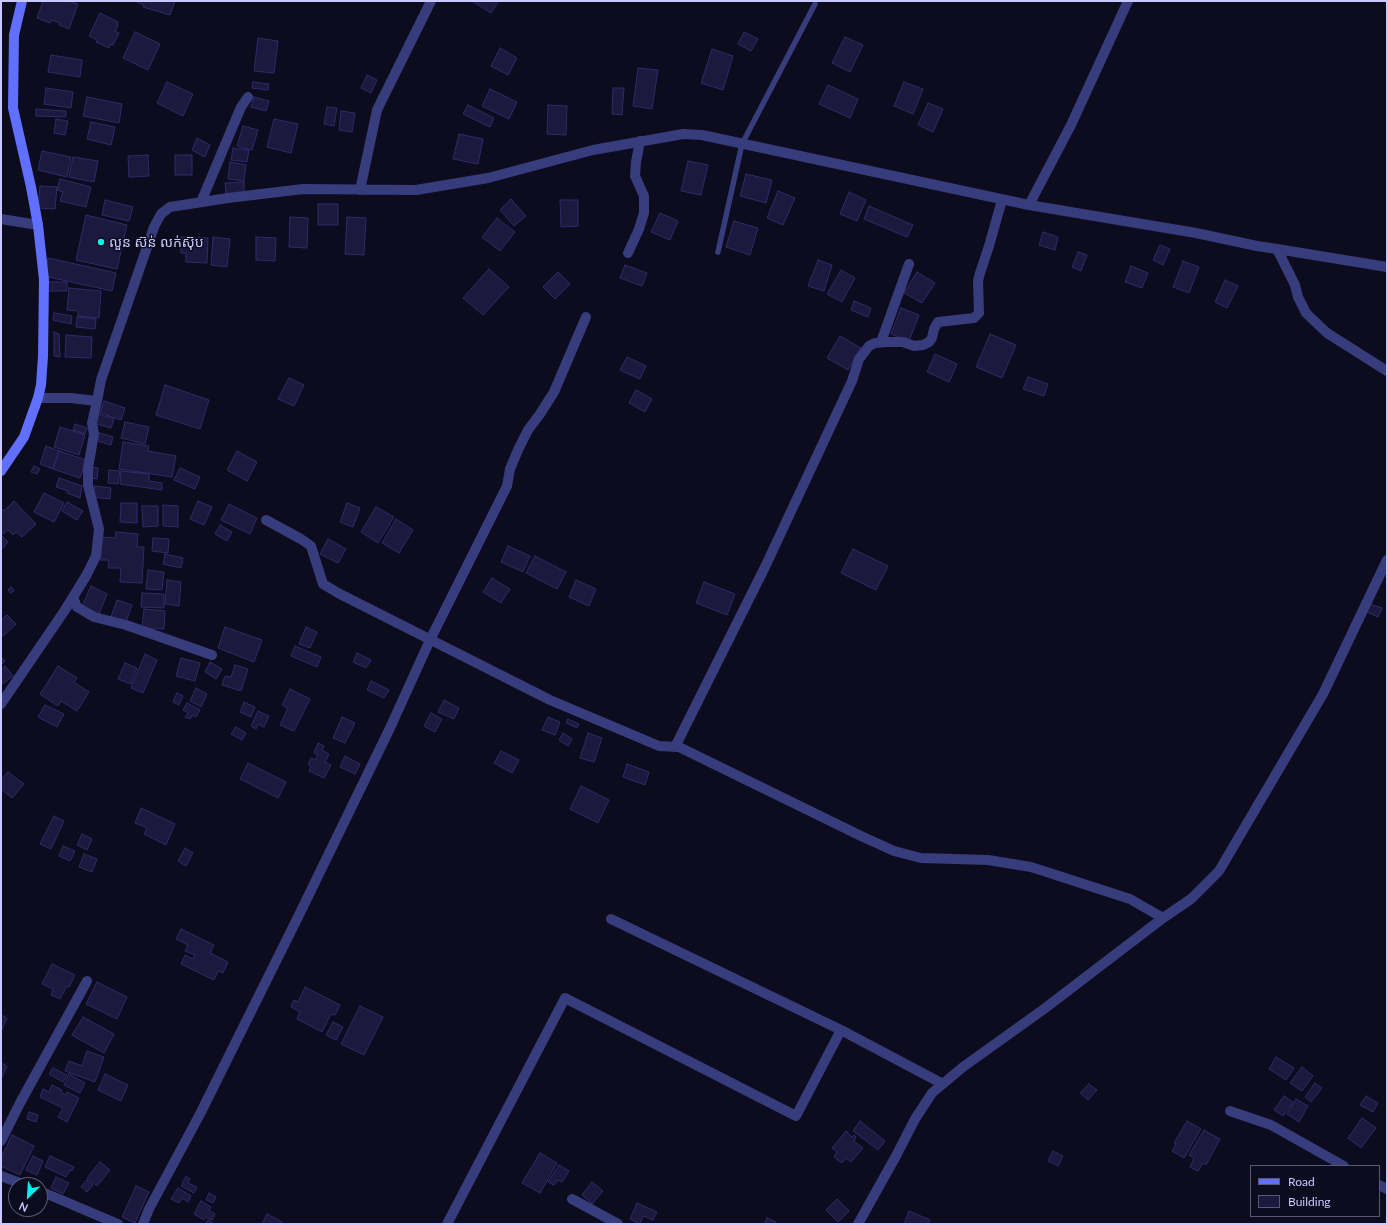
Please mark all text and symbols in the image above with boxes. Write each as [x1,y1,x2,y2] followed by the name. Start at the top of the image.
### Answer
[109,234,204,250] place label: លួន ស៊ន់ លក់ស៊ុប
[96,237,106,247] marker: លួន ស៊ន់ លក់ស៊ុប
[1250,1165,1380,1217] legend
[1288,1174,1315,1189] text: Road
[8,1177,48,1217] north arrow
[1288,1194,1331,1209] text: Building
[17,1200,30,1215] text: N

